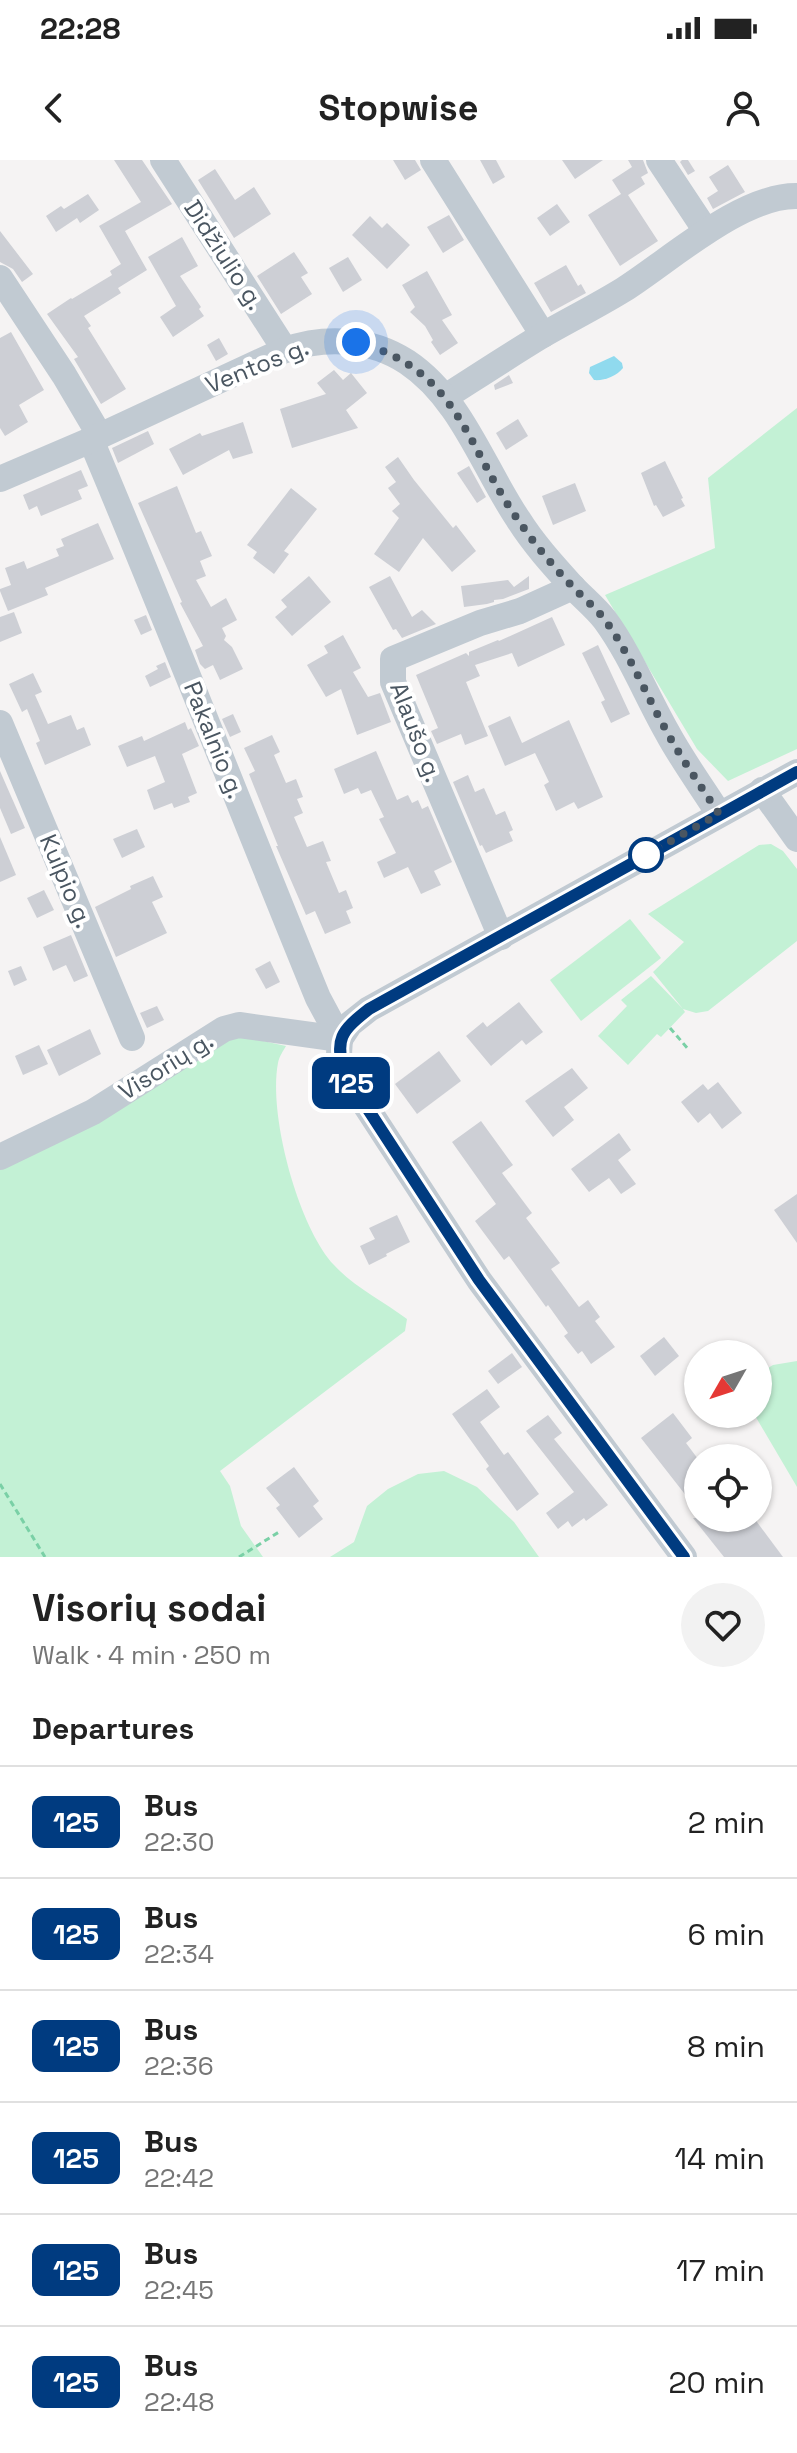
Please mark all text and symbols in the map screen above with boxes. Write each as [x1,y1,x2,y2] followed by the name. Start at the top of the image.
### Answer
[40,9,120,48] text: 22:28
[319,85,478,131] text: Stopwise
[32,86,76,130] icon: back
[721,86,765,130] icon: person
[177,194,271,315] street label: Didžiulio g.
[336,322,376,362] your location
[201,331,313,400] street label: Ventos g.
[177,677,252,803] street label: Pakalnio g.
[383,678,450,786] street label: Alaušo g.
[33,829,100,932] street label: Kulpio g.
[629,838,663,872] unlabelled marker
[113,1024,219,1107] street label: Visorių g.
[305,1057,397,1109] line badge: 125
[328,1065,374,1101] text: 125
[684,1340,772,1428] north arrow
[684,1340,772,1532] map controls
[684,1444,772,1532] button: locate
[681,1583,765,1667] button: heart
[32,1584,266,1632] text: Visorių sodai
[32,1638,271,1672] text: Walk · 4 min · 250 m
[32,1709,194,1748] text: Departures
[144,1786,198,1825] text: Bus
[688,1803,765,1842] text: 2 min
[53,1804,99,1840] text: 125
[144,1825,214,1859] text: 22:30
[144,1898,198,1937] text: Bus
[687,1915,765,1954] text: 6 min
[53,1916,99,1952] text: 125
[144,1937,214,1971] text: 22:34
[144,2010,198,2049] text: Bus
[687,2027,765,2066] text: 8 min
[53,2028,99,2064] text: 125
[144,2049,214,2083] text: 22:36
[144,2122,198,2161] text: Bus
[674,2139,765,2178] text: 14 min
[53,2140,99,2176] text: 125
[144,2161,214,2195] text: 22:42
[144,2234,198,2273] text: Bus
[676,2251,765,2290] text: 17 min
[53,2252,99,2288] text: 125
[144,2273,214,2307] text: 22:45
[144,2346,198,2385] text: Bus
[668,2363,765,2402] text: 20 min
[53,2364,99,2400] text: 125
[144,2385,214,2419] text: 22:48

